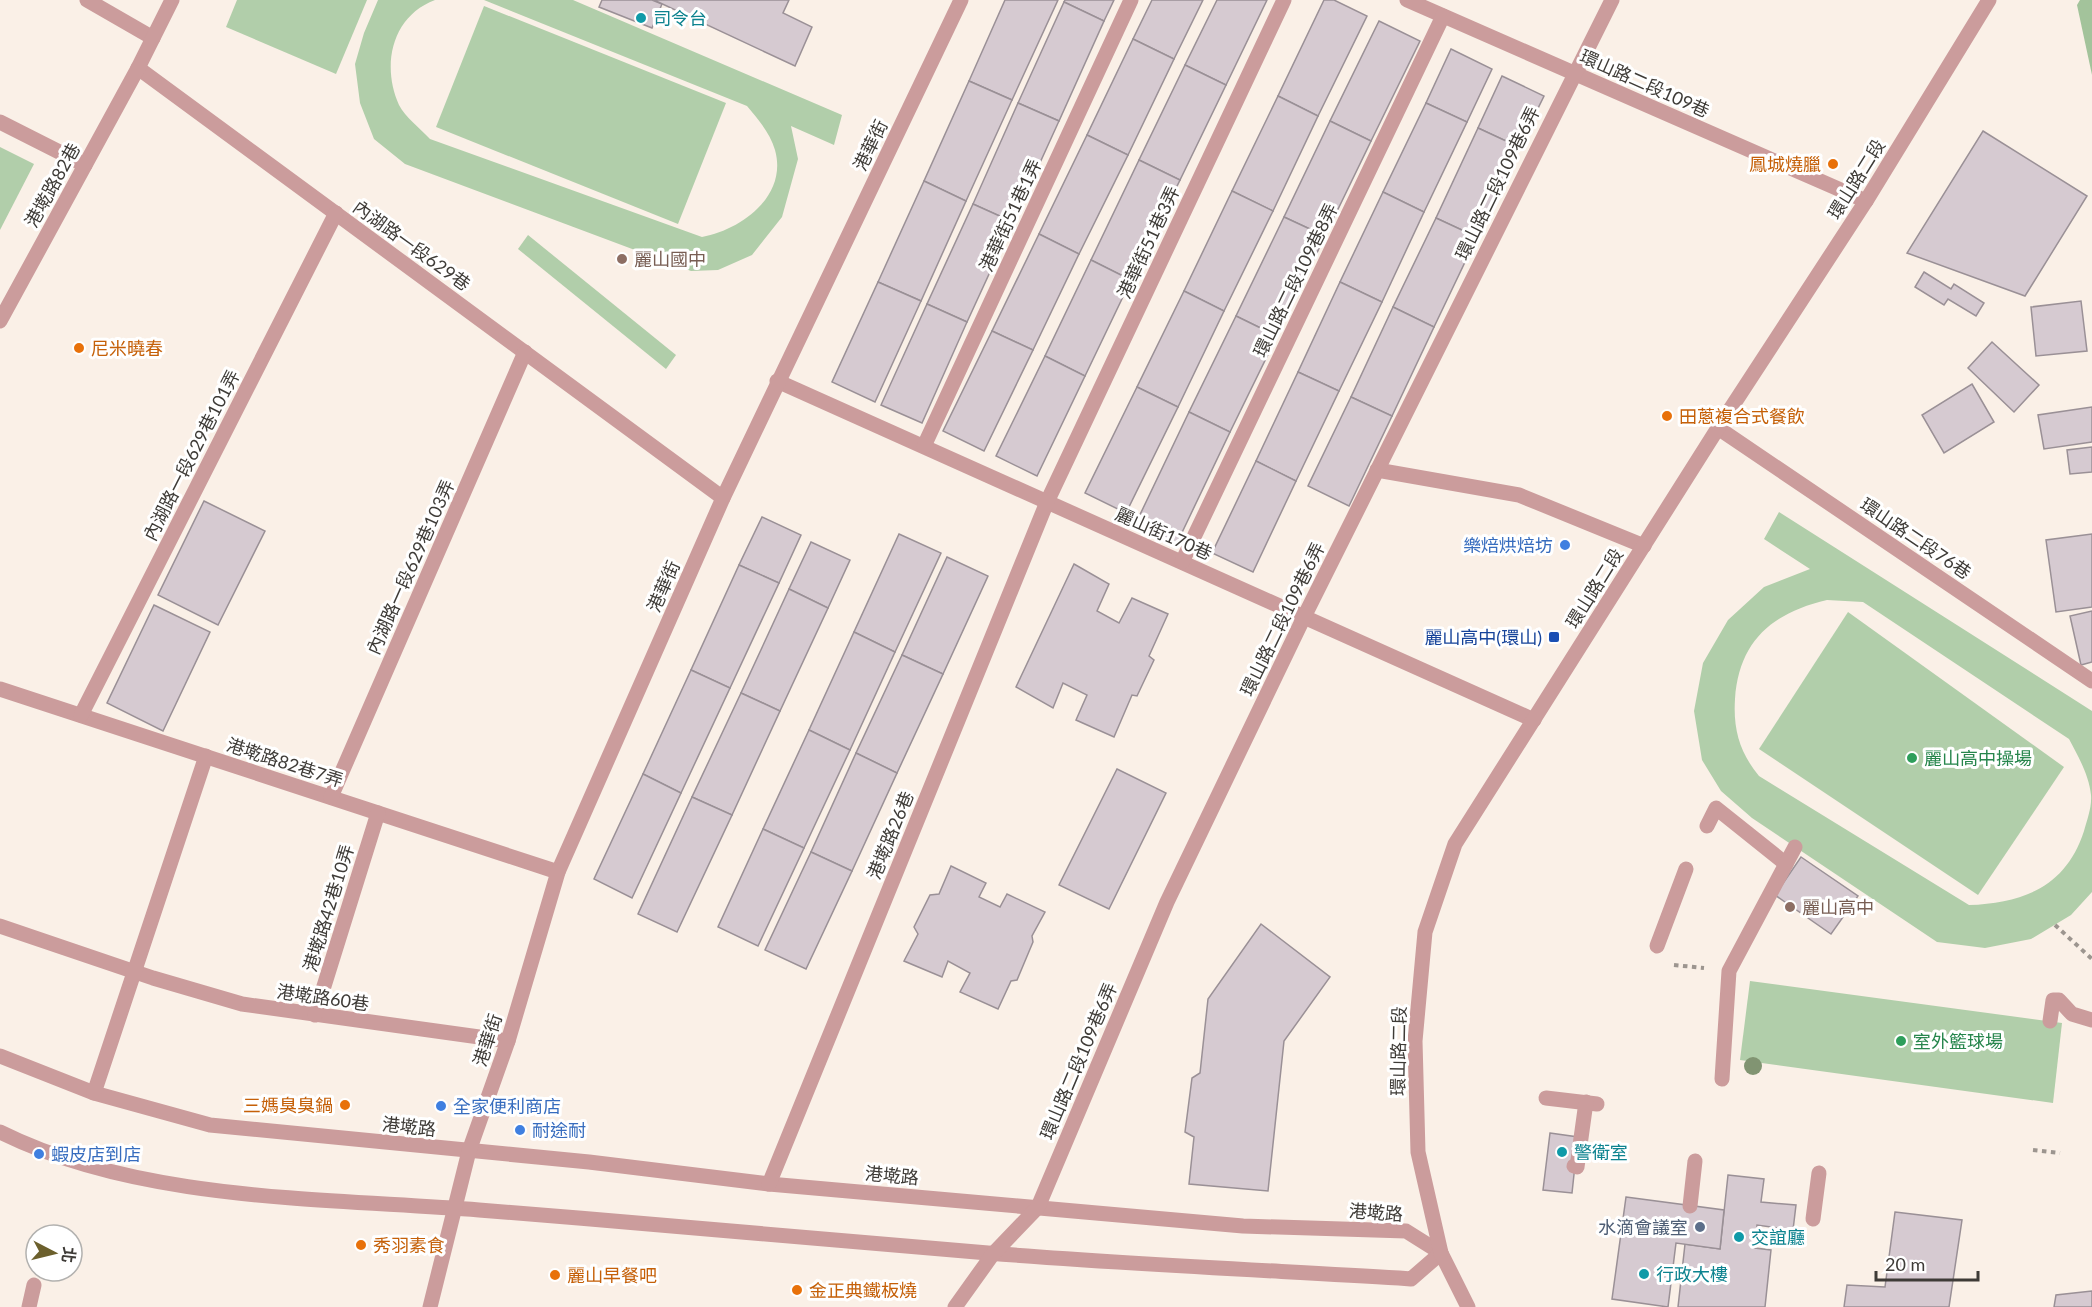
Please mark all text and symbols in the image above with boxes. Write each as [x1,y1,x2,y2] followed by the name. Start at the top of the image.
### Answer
[653,7,707,29] place label: 司令台
[634,11,648,25] marker: 司令台
[1577,45,1713,121] street label: 環山路二段109巷
[1450,103,1544,263] street label: 環山路二段109巷6弄
[848,116,892,174] street label: 港華街
[1823,135,1889,223] street label: 環山路二段
[20,139,84,231] street label: 港墘路82巷
[1749,153,1821,175] place label: 鳳城燒臘
[974,155,1046,275] street label: 港華街51巷1弄
[1826,157,1840,171] marker: 鳳城燒臘
[1112,182,1184,302] street label: 港華街51巷3弄
[349,195,475,295] street label: 內湖路一段629巷
[1248,200,1342,360] street label: 環山路二段109巷8弄
[634,248,706,270] place label: 麗山國中
[615,252,629,266] marker: 麗山國中
[91,337,163,359] place label: 尼米曉春
[72,341,86,355] marker: 尼米曉春
[138,366,244,544] street label: 內湖路一段629巷101弄
[1679,405,1805,427] place label: 田蔥複合式餐飲
[1660,409,1674,423] marker: 田蔥複合式餐飲
[362,476,458,658] street label: 內湖路一段629巷103弄
[1856,493,1976,583] street label: 環山路二段76巷
[1112,502,1216,564] street label: 麗山街170巷
[1463,534,1553,556] place label: 樂焙烘焙坊
[1558,538,1572,552] marker: 樂焙烘焙坊
[1235,539,1329,699] street label: 環山路二段109巷6弄
[1561,544,1627,632] street label: 環山路二段
[642,557,684,615] street label: 港華街
[1424,626,1542,648] place label: 麗山高中(環山)
[1547,630,1561,644] marker: 麗山高中(環山)
[224,733,346,791] street label: 港墘路82巷7弄
[1924,747,2032,769] place label: 麗山高中操場
[1905,751,1919,765] marker: 麗山高中操場
[862,788,918,882] street label: 港墘路26巷
[298,842,358,974] street label: 港墘路42巷10弄
[1802,896,1874,918] place label: 麗山高中
[1783,900,1797,914] marker: 麗山高中
[1035,979,1121,1143] street label: 環山路二段109巷6弄
[275,980,371,1014] street label: 港墘路60巷
[1386,1006,1410,1096] street label: 環山路二段
[468,1011,506,1069] street label: 港華街
[1913,1030,2003,1052] place label: 室外籃球場
[1894,1034,1908,1048] marker: 室外籃球場
[243,1094,333,1116] place label: 三媽臭臭鍋
[453,1095,561,1117] place label: 全家便利商店
[338,1098,352,1112] marker: 三媽臭臭鍋
[434,1099,448,1113] marker: 全家便利商店
[381,1112,437,1140] street label: 港墘路
[532,1119,586,1141] place label: 耐途耐
[513,1123,527,1137] marker: 耐途耐
[1574,1141,1628,1163] place label: 警衛室
[51,1143,141,1165] place label: 蝦皮店到店
[1555,1145,1569,1159] marker: 警衛室
[32,1147,46,1161] marker: 蝦皮店到店
[864,1162,920,1188] street label: 港墘路
[1348,1199,1404,1225] street label: 港墘路
[1598,1216,1688,1238] place label: 水滴會議室
[1693,1220,1707,1234] marker: 水滴會議室
[24,1223,84,1283] north arrow
[1751,1226,1805,1248] place label: 交誼廳
[1732,1230,1746,1244] marker: 交誼廳
[373,1234,445,1256] place label: 秀羽素食
[354,1238,368,1252] marker: 秀羽素食
[1876,1244,1978,1282] scale bar
[59,1246,80,1264] text: 北
[1885,1253,1925,1275] text: 20 m
[1656,1263,1728,1285] place label: 行政大樓
[567,1264,657,1286] place label: 麗山早餐吧
[1637,1267,1651,1281] marker: 行政大樓
[548,1268,562,1282] marker: 麗山早餐吧
[809,1279,917,1301] place label: 金正典鐵板燒
[790,1283,804,1297] marker: 金正典鐵板燒

